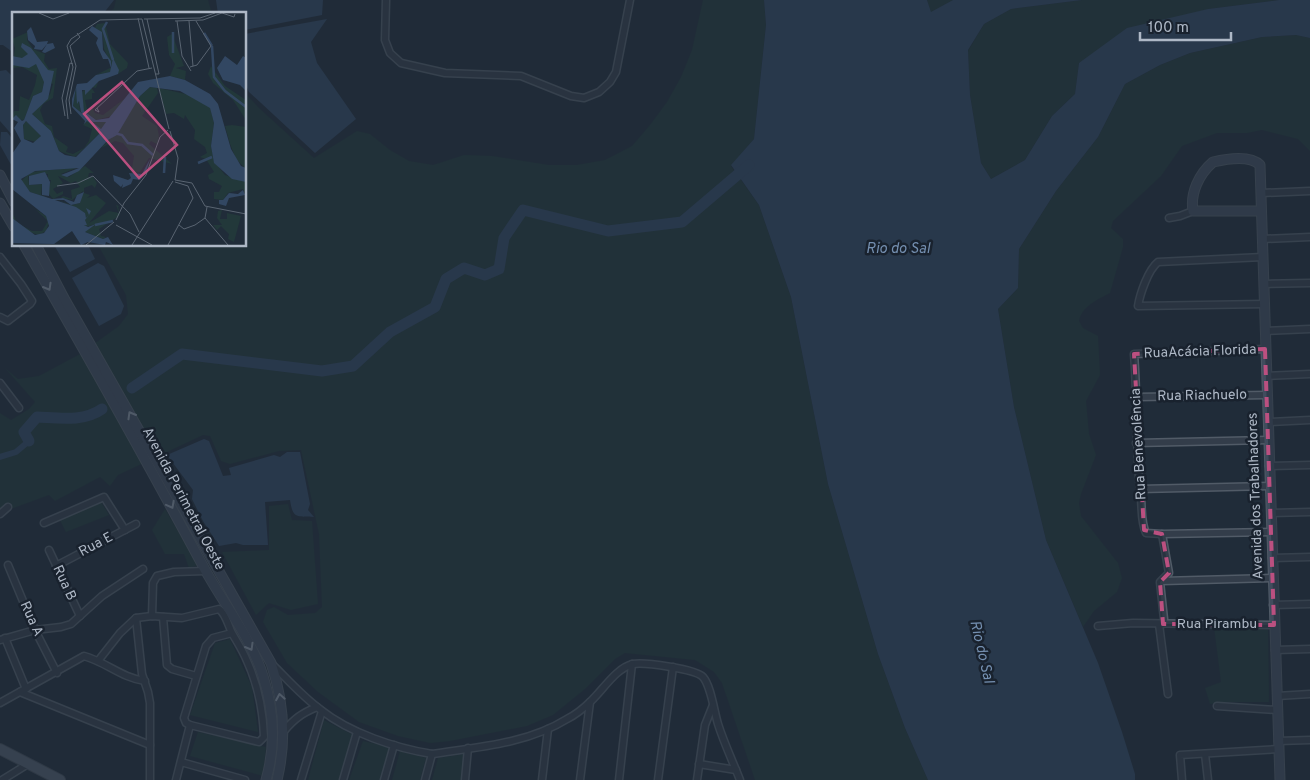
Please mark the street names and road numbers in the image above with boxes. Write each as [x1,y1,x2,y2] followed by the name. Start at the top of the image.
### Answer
[1143,342,1257,362] street label: RuaAcácia Florida
[1157,387,1247,405] street label: Rua Riachuelo
[1128,388,1150,500] street label: Rua Benevolência
[1245,412,1267,580] street label: Avenida dos Trabalhadores
[138,425,228,573] street label: Avenida Perimetral Oeste
[76,529,116,561] street label: Rua E
[48,563,80,603] street label: Rua B
[16,599,46,639] street label: Rua A
[1177,616,1257,633] street label: Rua Pirambu

